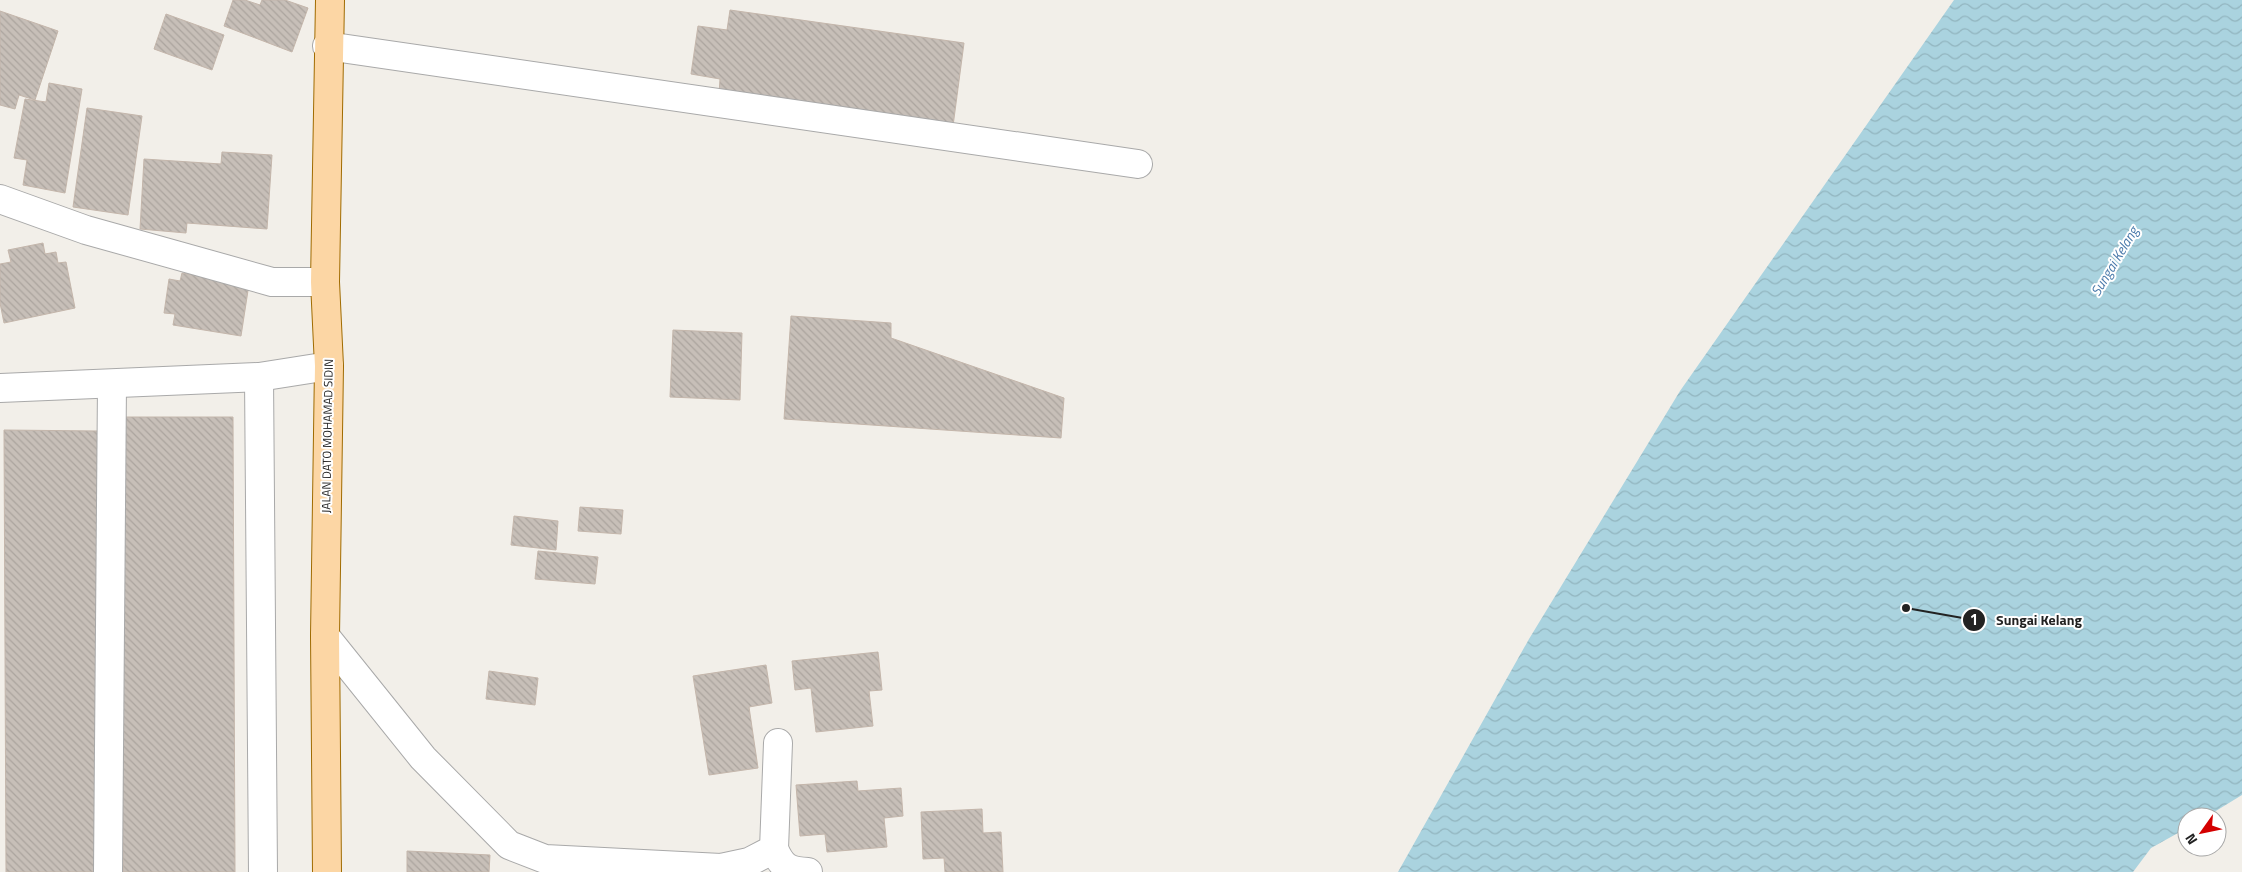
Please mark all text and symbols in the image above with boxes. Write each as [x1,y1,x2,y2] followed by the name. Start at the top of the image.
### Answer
[2085,221,2144,300] water label: Sungai Kelang
[316,359,338,513] street label: JALAN DATO MOHAMAD SIDIN
[1961,606,2092,635] callout: Sungai Kelang
[1970,608,1978,631] text: 1
[1996,609,2082,630] text: Sungai Kelang
[2177,807,2227,857] north arrow
[2179,830,2202,849] text: N

